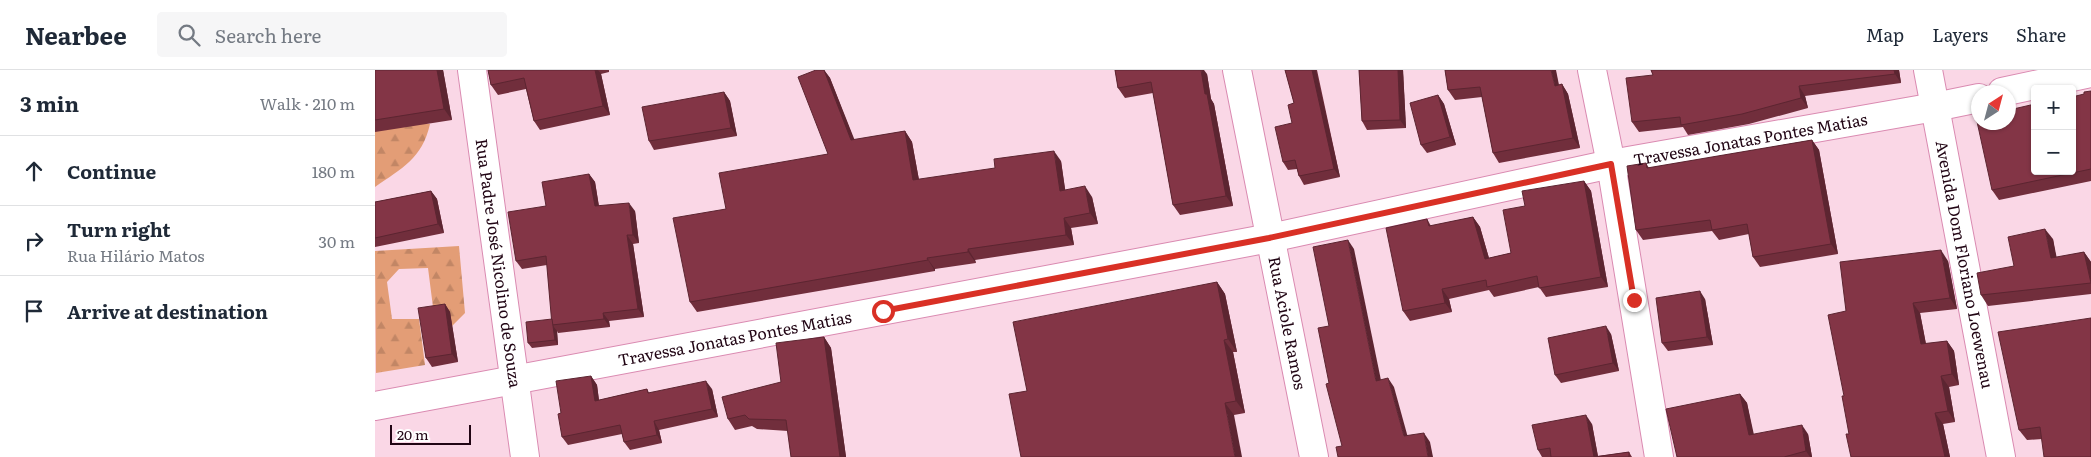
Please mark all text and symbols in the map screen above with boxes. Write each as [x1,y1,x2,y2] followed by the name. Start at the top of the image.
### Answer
[157,12,507,57] search box
[25,17,127,52] text: Nearbee
[175,21,203,49] icon: search
[215,21,321,49] text: Search here
[1866,21,1904,48] text: Map
[1932,21,1988,48] text: Layers
[2016,21,2066,48] text: Share
[1971,85,2016,130] north arrow
[2031,85,2076,175] map controls
[2031,85,2076,130] button: +
[20,87,79,118] text: 3 min
[260,91,355,115] text: Walk · 210 m
[1631,106,1869,171] street label: Travessa Jonatas Pontes Matias
[2031,130,2076,175] button: −
[470,137,528,390] street label: Rua Padre José Nicolino de Souza
[1931,138,2001,391] street label: Avenida Dom Floriano Loewenau
[20,157,48,185] icon: ahead
[67,157,156,185] text: Continue
[312,159,355,183] text: 180 m
[67,215,171,243] text: Turn right
[20,227,48,255] icon: right
[318,229,355,253] text: 30 m
[67,243,205,267] text: Rua Hilário Matos
[1263,254,1313,392] street label: Rua Aciole Ramos
[1623,289,1646,312] route end
[20,297,48,325] icon: arrive
[67,297,268,325] text: Arrive at destination
[872,300,895,323] route start
[616,304,853,371] street label: Travessa Jonatas Pontes Matias
[390,422,471,445] scale bar
[397,424,429,444] text: 20 m

